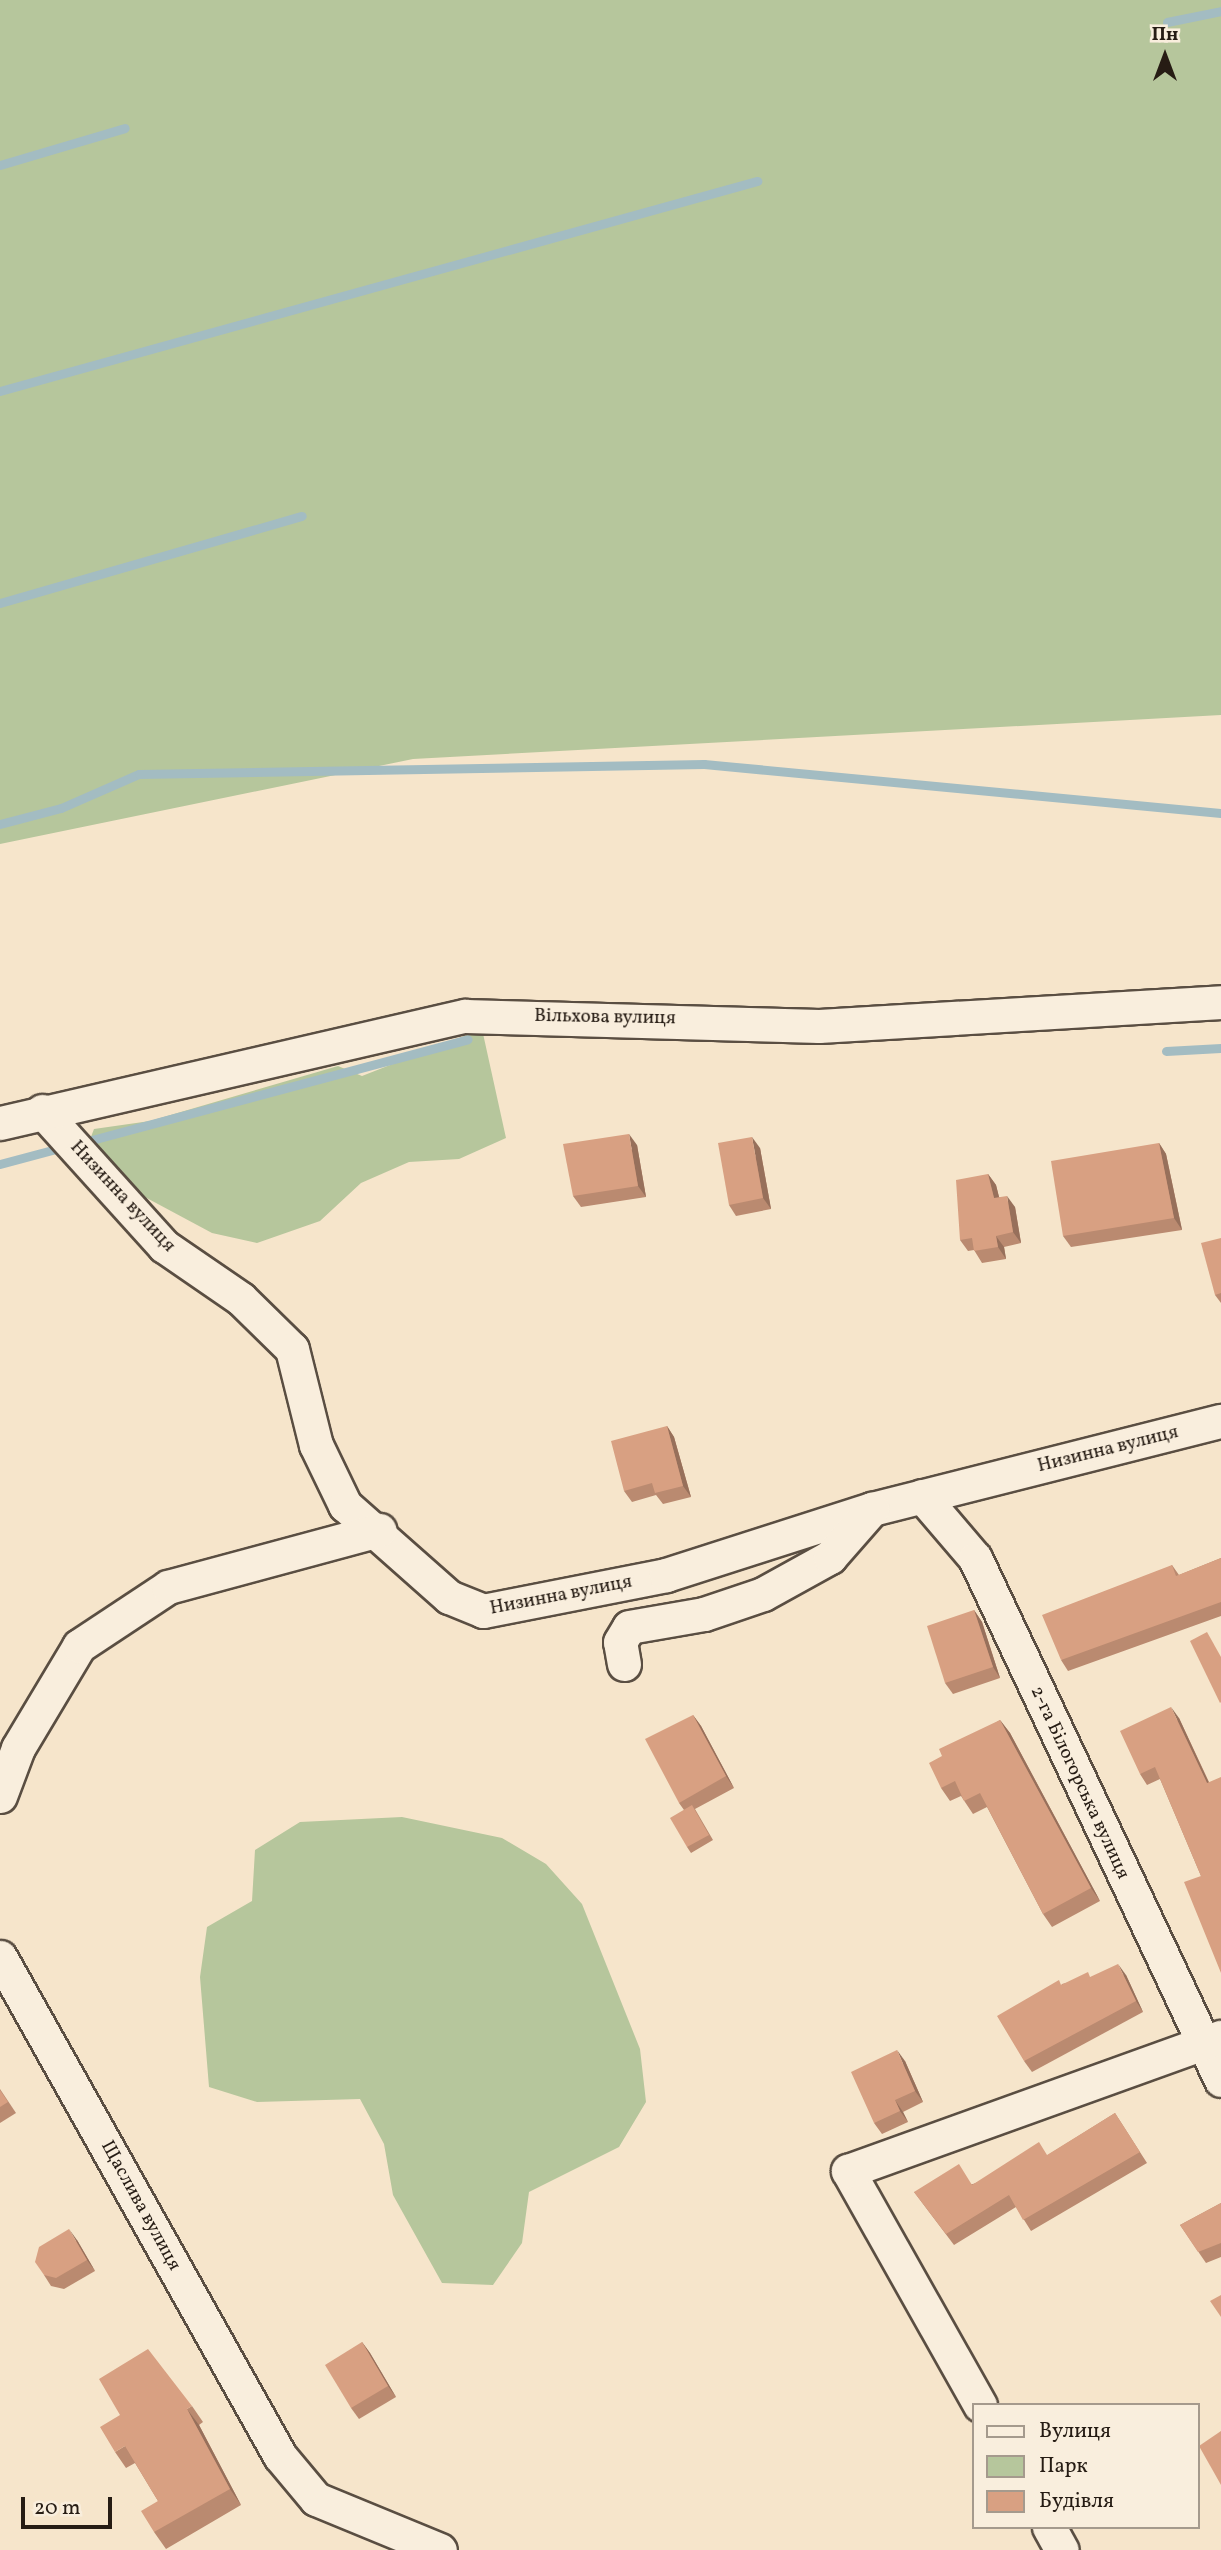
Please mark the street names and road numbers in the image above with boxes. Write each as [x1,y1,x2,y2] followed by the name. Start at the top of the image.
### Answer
[534,1005,676,1031] street label: Вільхова вулиця
[64,1136,180,1258] street label: Низинна вулиця
[1035,1421,1181,1479] street label: Низинна вулиця
[488,1571,634,1621] street label: Низинна вулиця
[1024,1683,1134,1883] street label: 2-га Білогорська вулиця
[95,2137,185,2275] street label: Щаслива вулиця

